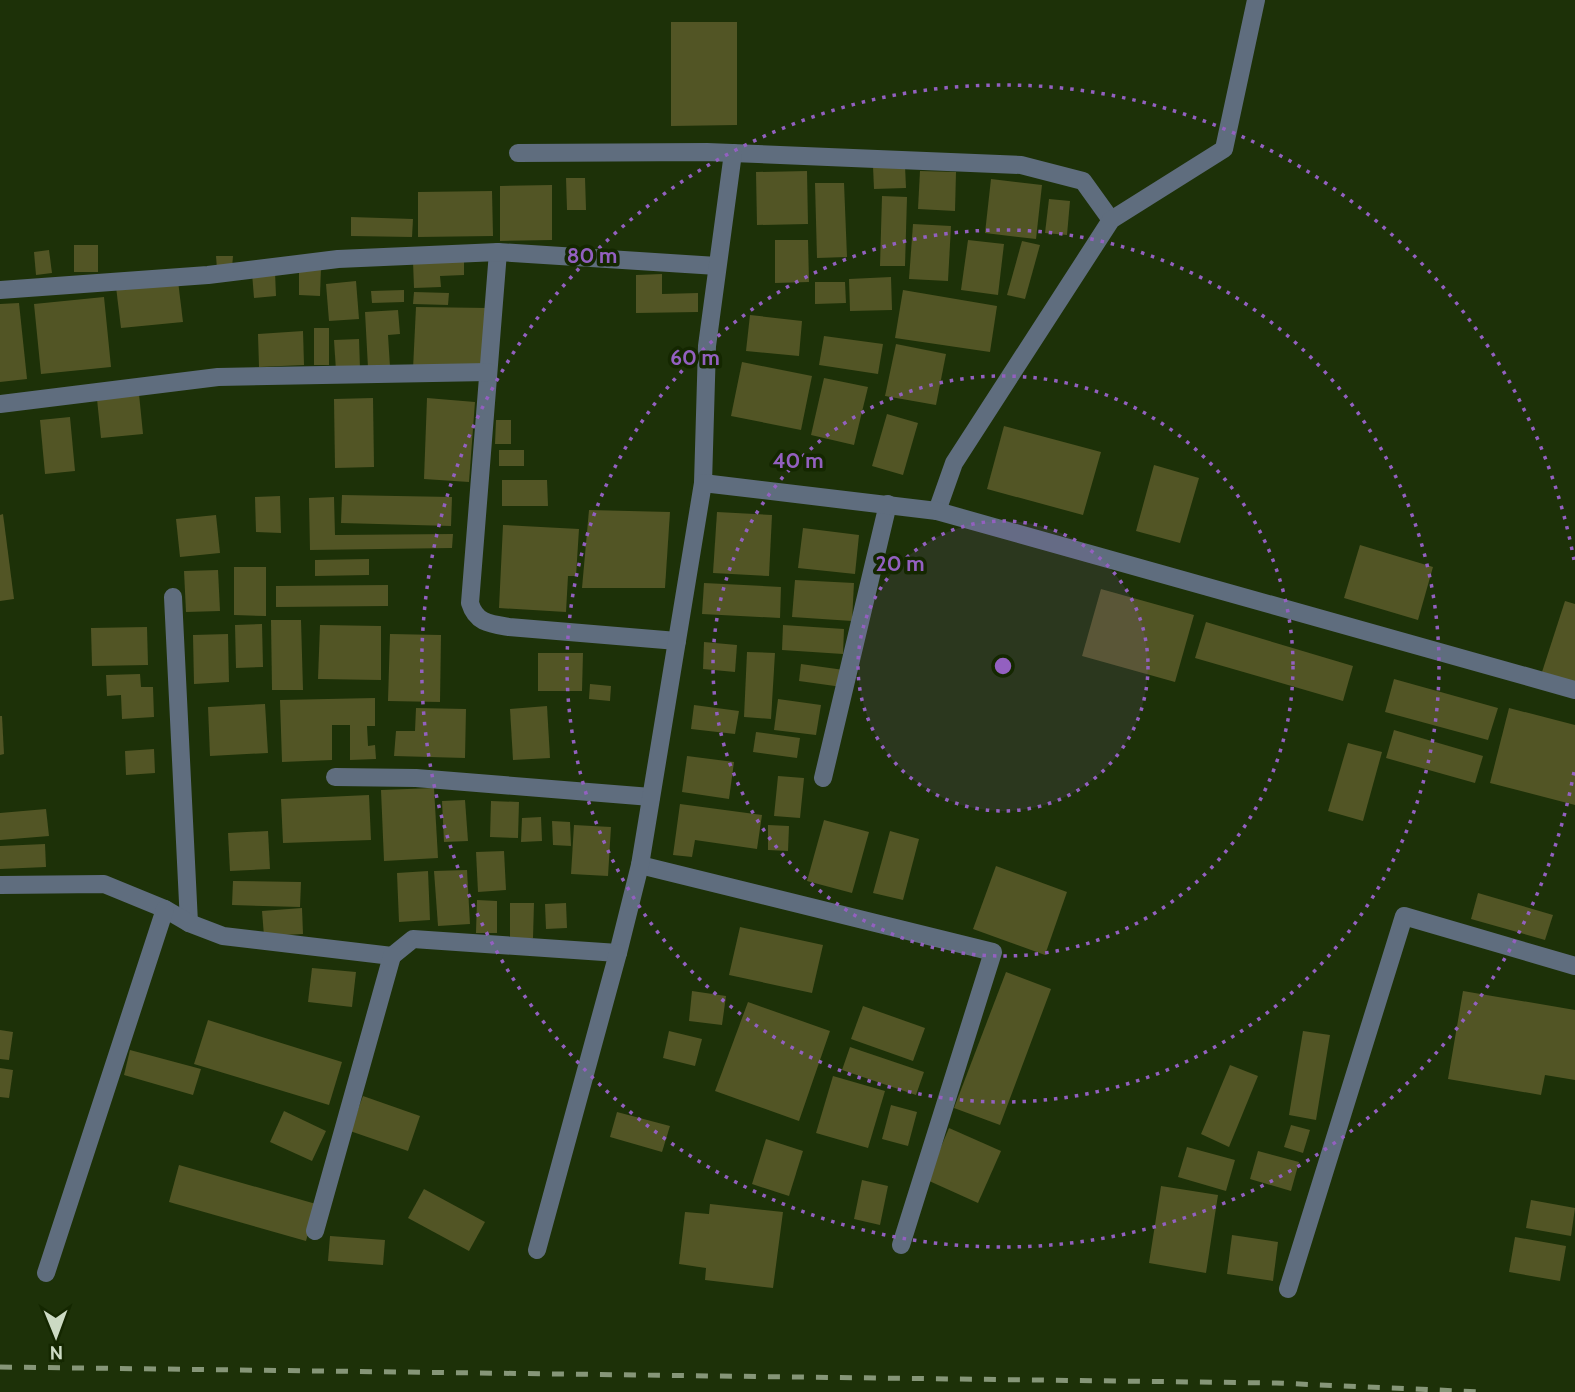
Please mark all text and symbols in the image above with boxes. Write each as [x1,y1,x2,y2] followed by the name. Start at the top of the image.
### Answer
[567,243,617,268] text: 80 m
[670,345,720,370] text: 60 m
[773,448,823,473] text: 40 m
[876,551,924,576] text: 20 m
[991,654,1015,678] centre of rings
[21,1301,91,1371] north arrow
[49,1341,63,1364] text: N

